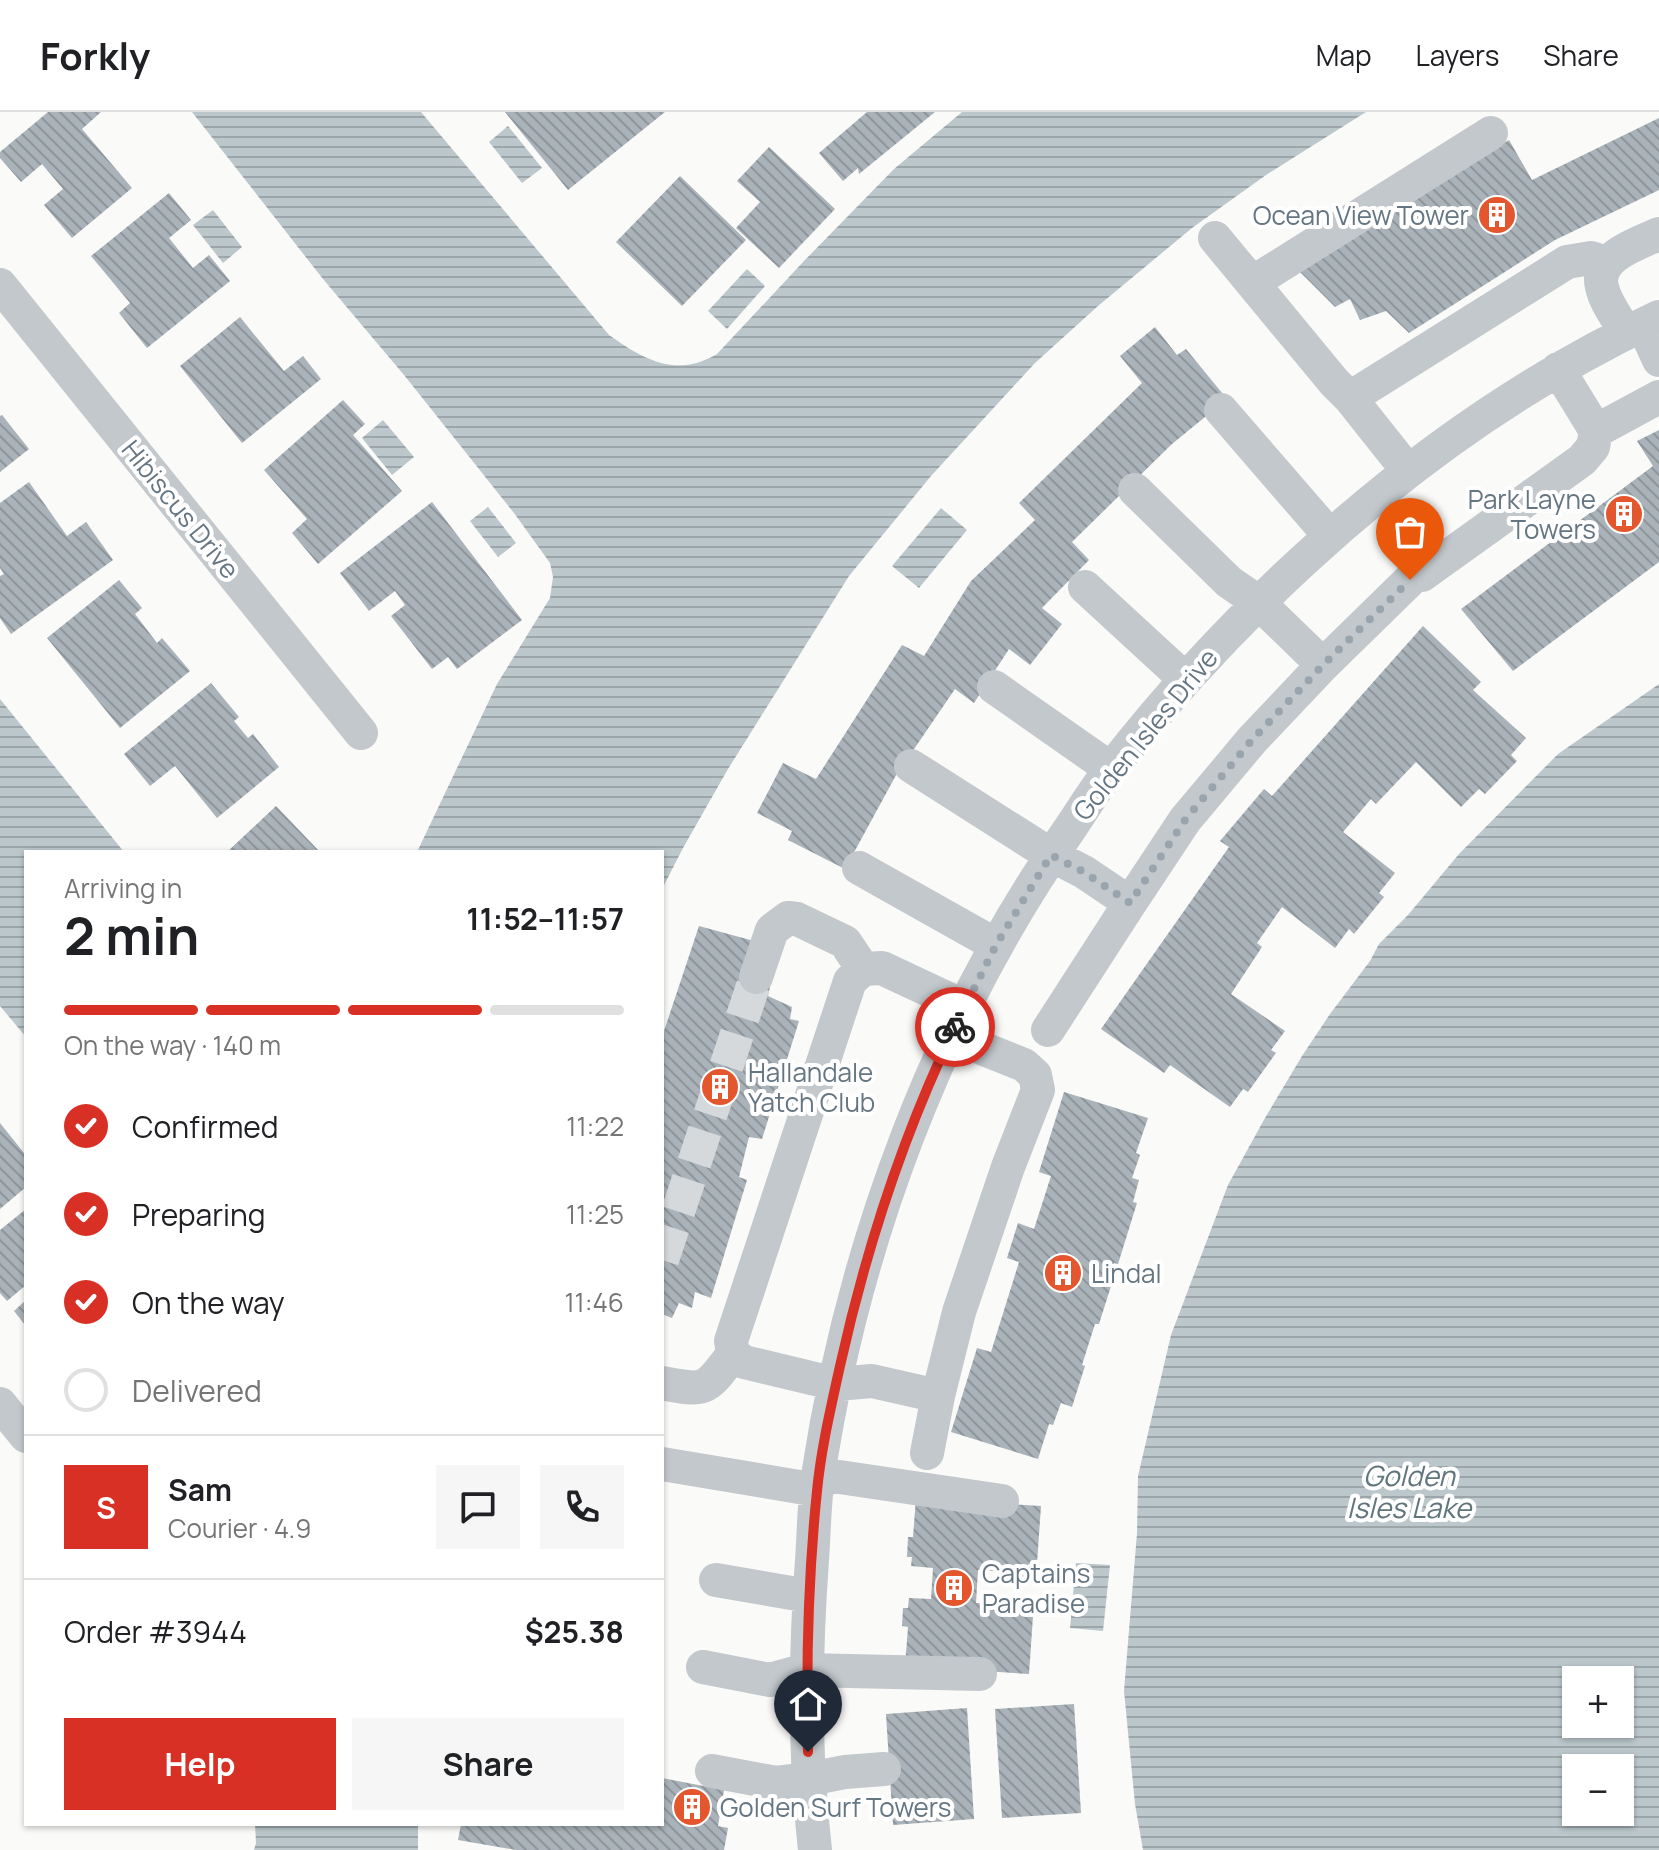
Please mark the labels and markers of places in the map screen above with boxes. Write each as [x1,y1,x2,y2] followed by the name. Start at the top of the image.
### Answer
[1476,194,1518,236] building icon: Ocean View Tower
[1253,197,1469,233] place label: Ocean View Tower
[1468,481,1596,547] place label: Park Layne Towers
[1603,493,1645,535] building icon: Park Layne Towers
[1376,498,1444,580] pin
[748,1054,875,1120] place label: Hallandale Yatch Club
[699,1066,741,1108] building icon: Hallandale Yatch Club
[1042,1252,1084,1294] building icon: Lindal
[1091,1255,1162,1291] place label: Lindal
[982,1555,1090,1621] place label: Captains Paradise
[933,1567,975,1609] building icon: Captains Paradise
[774,1670,842,1752] pin
[671,1786,713,1828] building icon: Golden Surf Towers
[720,1789,951,1825] place label: Golden Surf Towers

